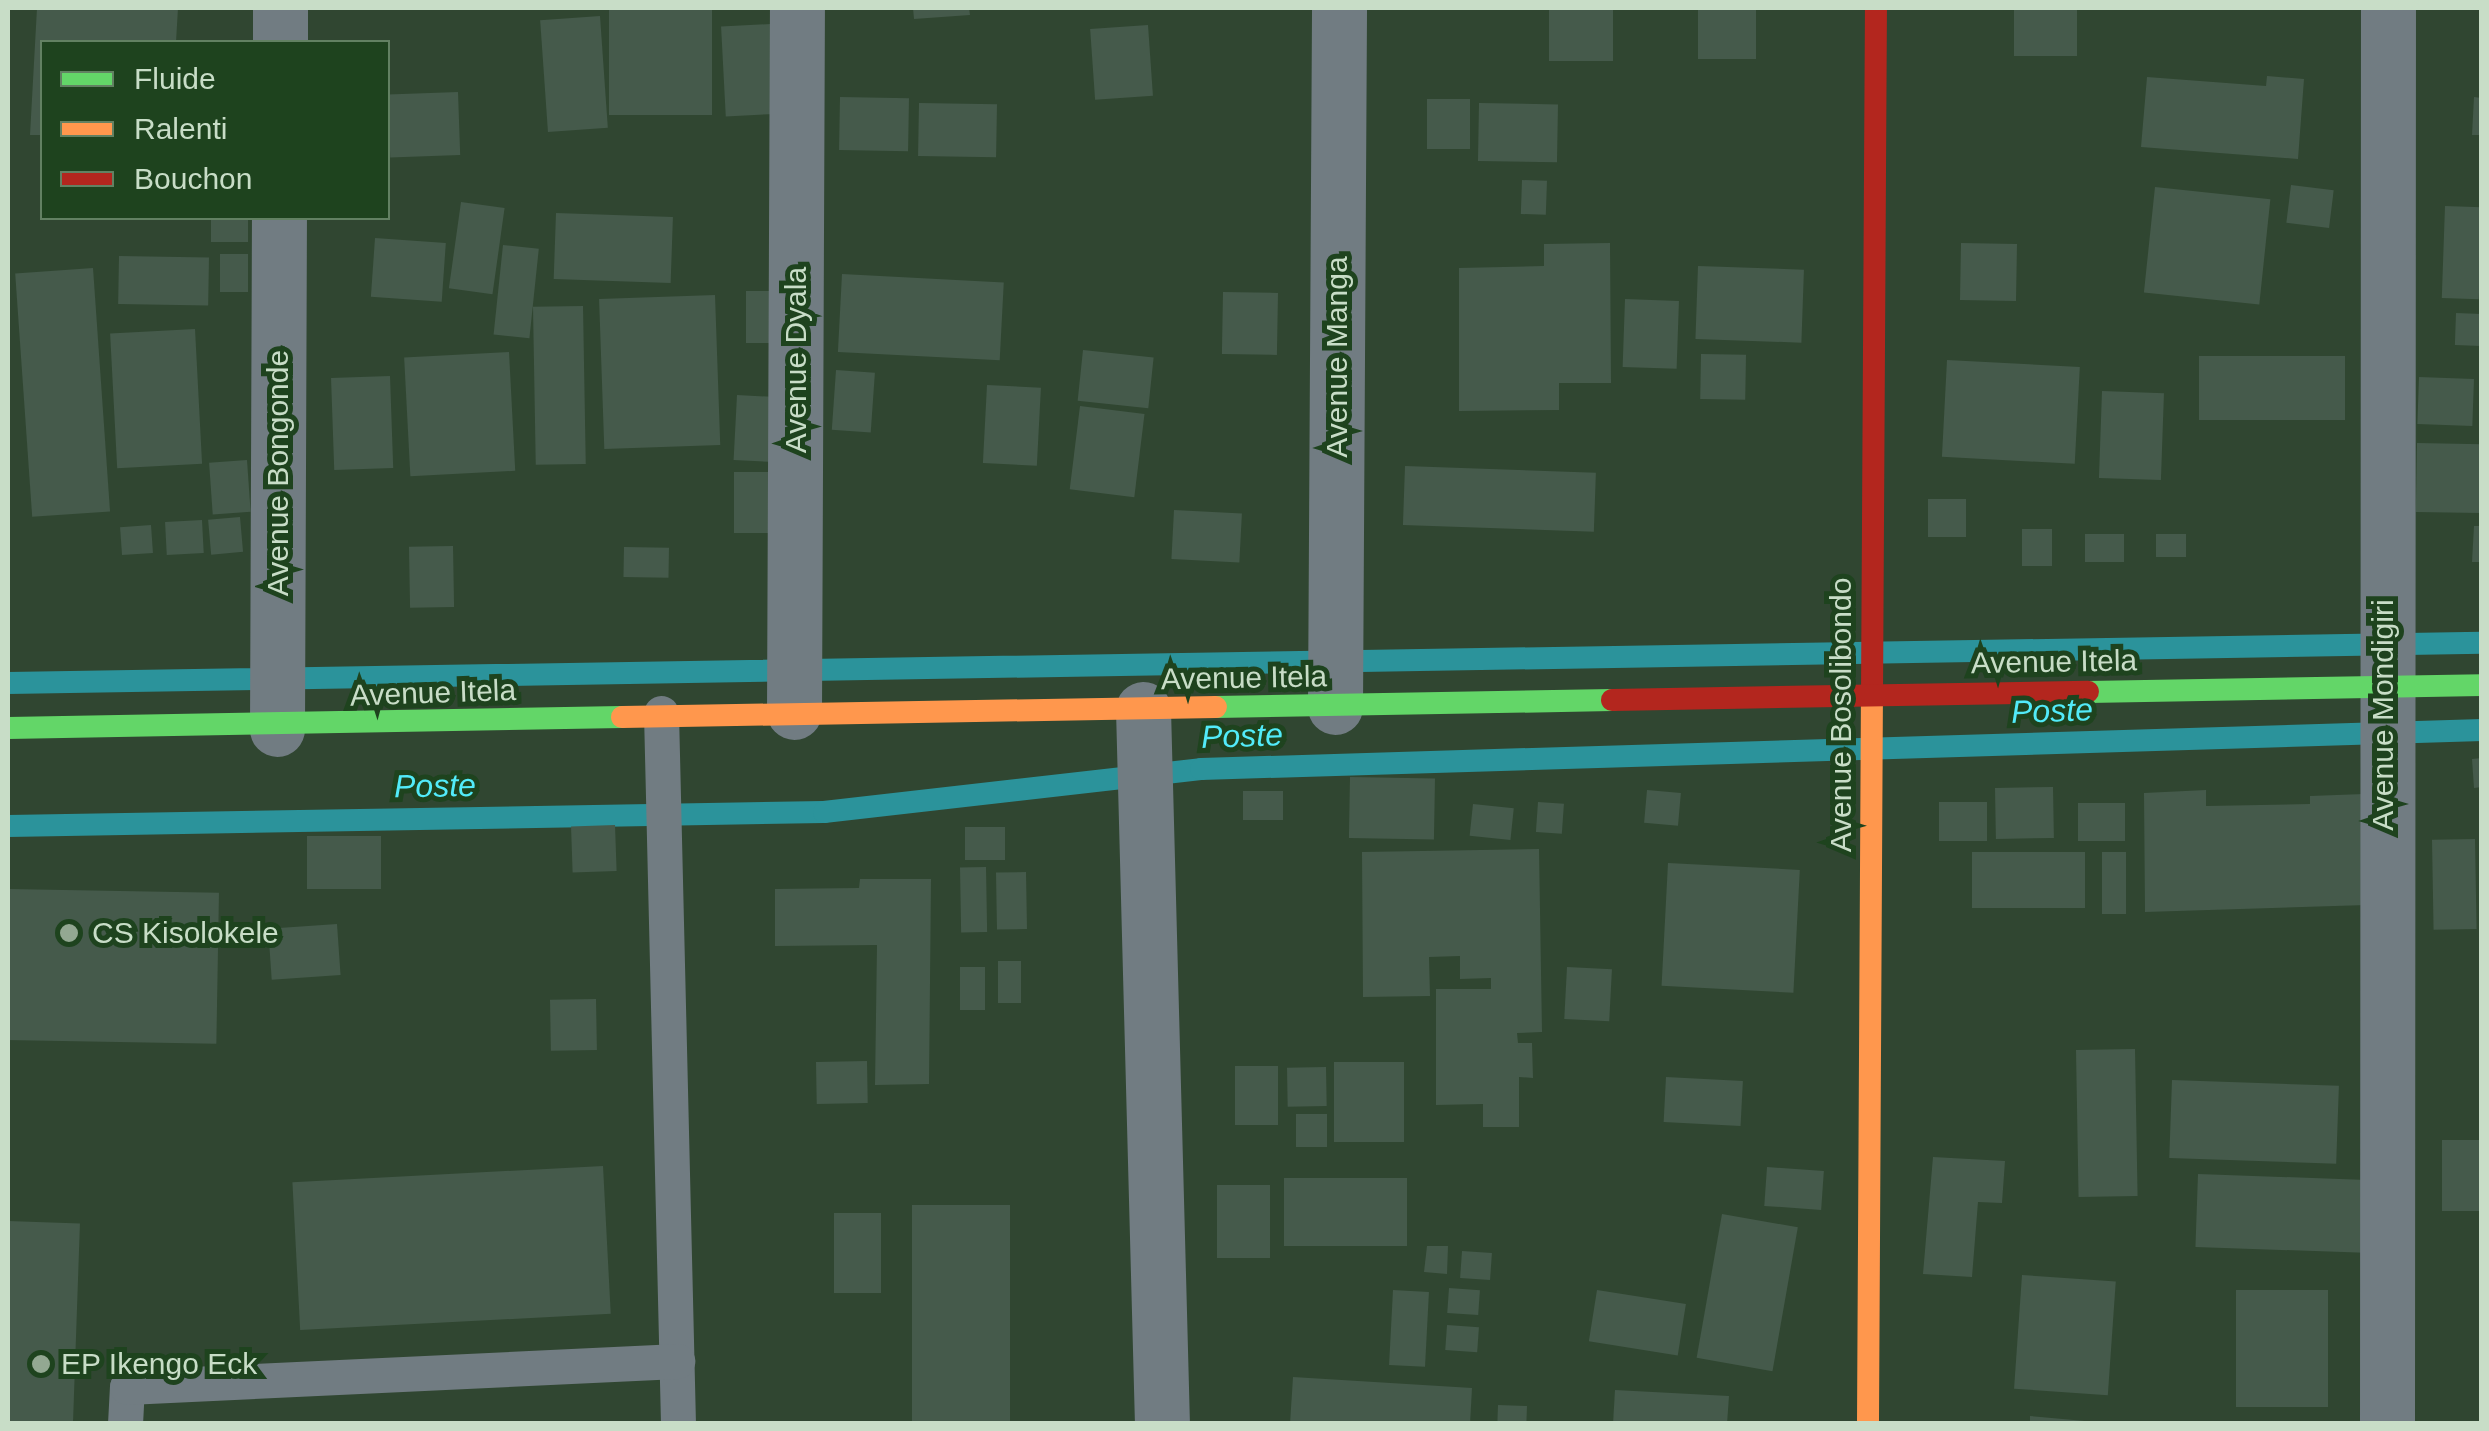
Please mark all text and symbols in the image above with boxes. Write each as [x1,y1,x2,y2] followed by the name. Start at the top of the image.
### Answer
[40,40,390,220] legend
[134,62,216,95] text: Fluide
[134,112,227,145] text: Ralenti
[134,162,252,195] text: Bouchon
[1319,256,1355,458] street label: Avenue Manga
[778,267,814,453] street label: Avenue Dyala
[260,350,296,596] street label: Avenue Bongonde
[1823,578,1859,852] street label: Avenue Bosolibondo
[2365,599,2401,831] street label: Avenue Mondigiri
[1971,643,2137,681] street label: Avenue Itela
[1161,659,1327,697] street label: Avenue Itela
[349,672,517,714] street label: Avenue Itela
[2010,690,2094,732] water label: Poste
[1200,715,1284,757] water label: Poste
[394,766,476,806] water label: Poste
[92,915,279,951] place label: CS Kisolokele
[56,920,82,946] marker: CS Kisolokele
[61,1346,258,1382] place label: EP Ikengo Eck
[30,1353,52,1375] marker: EP Ikengo Eck

